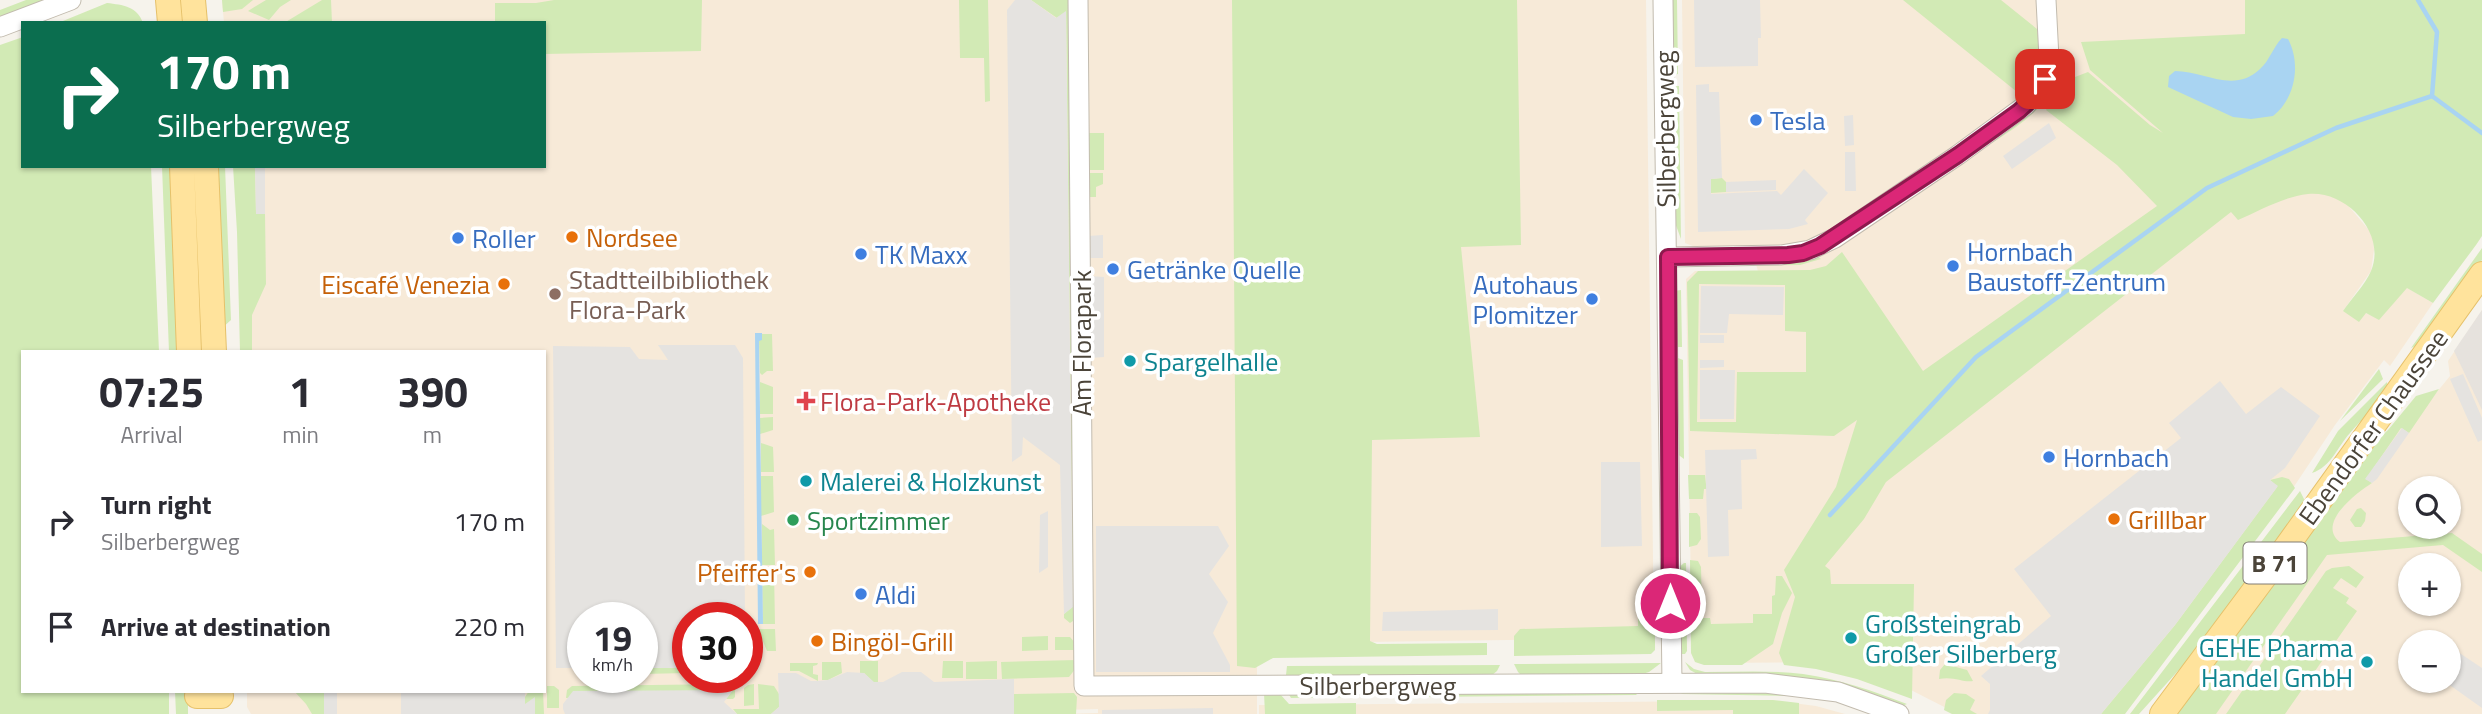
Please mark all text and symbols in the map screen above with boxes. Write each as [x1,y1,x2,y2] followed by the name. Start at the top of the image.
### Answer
[157,33,291,108] text: 170 m
[42,49,133,140] icon: right
[2015,49,2075,109] pin
[1644,50,1686,208] street label: Silberbergweg
[2026,60,2064,98] icon: arrive
[157,101,350,149] text: Silberbergweg
[1770,101,1826,140] place label: Tesla
[1748,112,1764,128] marker: Tesla
[586,218,678,257] place label: Nordsee
[472,219,536,258] place label: Roller
[564,229,580,245] marker: Nordsee
[450,230,466,246] marker: Roller
[1967,232,2166,301] place label: Hornbach Baustoff-Zentrum
[875,235,968,274] place label: TK Maxx
[853,246,869,262] marker: TK Maxx
[1127,250,1301,289] place label: Getränke Quelle
[1945,258,1961,274] marker: Hornbach Baustoff-Zentrum
[569,260,769,329] place label: Stadtteilbibliothek Flora-Park
[1105,261,1121,277] marker: Getränke Quelle
[321,265,490,304] place label: Eiscafé Venezia
[1472,265,1578,334] place label: Autohaus Plomitzer
[1062,270,1101,416] street label: Am Florapark
[496,276,512,292] marker: Eiscafé Venezia
[547,286,563,302] marker: Stadtteilbibliothek Flora-Park
[1584,291,1600,307] marker: Autohaus Plomitzer
[2289,321,2457,533] street label: Ebendorfer Chaussee
[1144,342,1278,381] place label: Spargelhalle
[1122,353,1138,369] marker: Spargelhalle
[99,359,204,423] text: 07:25
[289,359,312,423] text: 1
[397,359,468,423] text: 390
[820,382,1051,421] place label: Flora-Park-Apotheke
[798,393,814,409] marker: Flora-Park-Apotheke
[120,417,183,452] text: Arrival
[282,417,319,452] text: min
[423,417,442,452] text: m
[2063,438,2169,477] place label: Hornbach
[2041,449,2057,465] marker: Hornbach
[820,462,1041,501] place label: Malerei & Holzkunst
[798,473,814,489] marker: Malerei & Holzkunst
[2398,476,2461,693] map controls
[2398,476,2461,539] button: search
[101,485,212,524] text: Turn right
[2128,500,2206,539] place label: Grillbar
[807,501,950,540] place label: Sportzimmer
[454,502,525,541] text: 170 m
[42,503,80,541] icon: right
[2106,511,2122,527] marker: Grillbar
[785,512,801,528] marker: Sportzimmer
[101,524,240,559] text: Silberbergweg
[2244,542,2306,584] road number: B 71
[697,553,796,592] place label: Pfeiffer's
[2398,553,2461,616] button: +
[802,564,818,580] marker: Pfeiffer's
[1633,566,1707,640] position arrow
[875,575,916,614] place label: Aldi
[853,586,869,602] marker: Aldi
[672,602,763,693] speed limit sign: 30
[1865,604,2057,673] place label: Großsteingrab Großer Silberberg
[101,607,331,646] text: Arrive at destination
[454,607,525,646] text: 220 m
[42,608,80,646] icon: arrive
[593,611,632,665] text: 19
[831,622,954,661] place label: Bingöl-Grill
[2199,628,2353,697] place label: GEHE Pharma Handel GmbH
[1843,630,1859,646] marker: Großsteingrab Großer Silberberg
[2398,630,2461,693] button: −
[809,633,825,649] marker: Bingöl-Grill
[592,651,633,678] text: km/h
[2359,654,2375,670] marker: GEHE Pharma Handel GmbH
[1300,666,1456,705] street label: Silberbergweg

